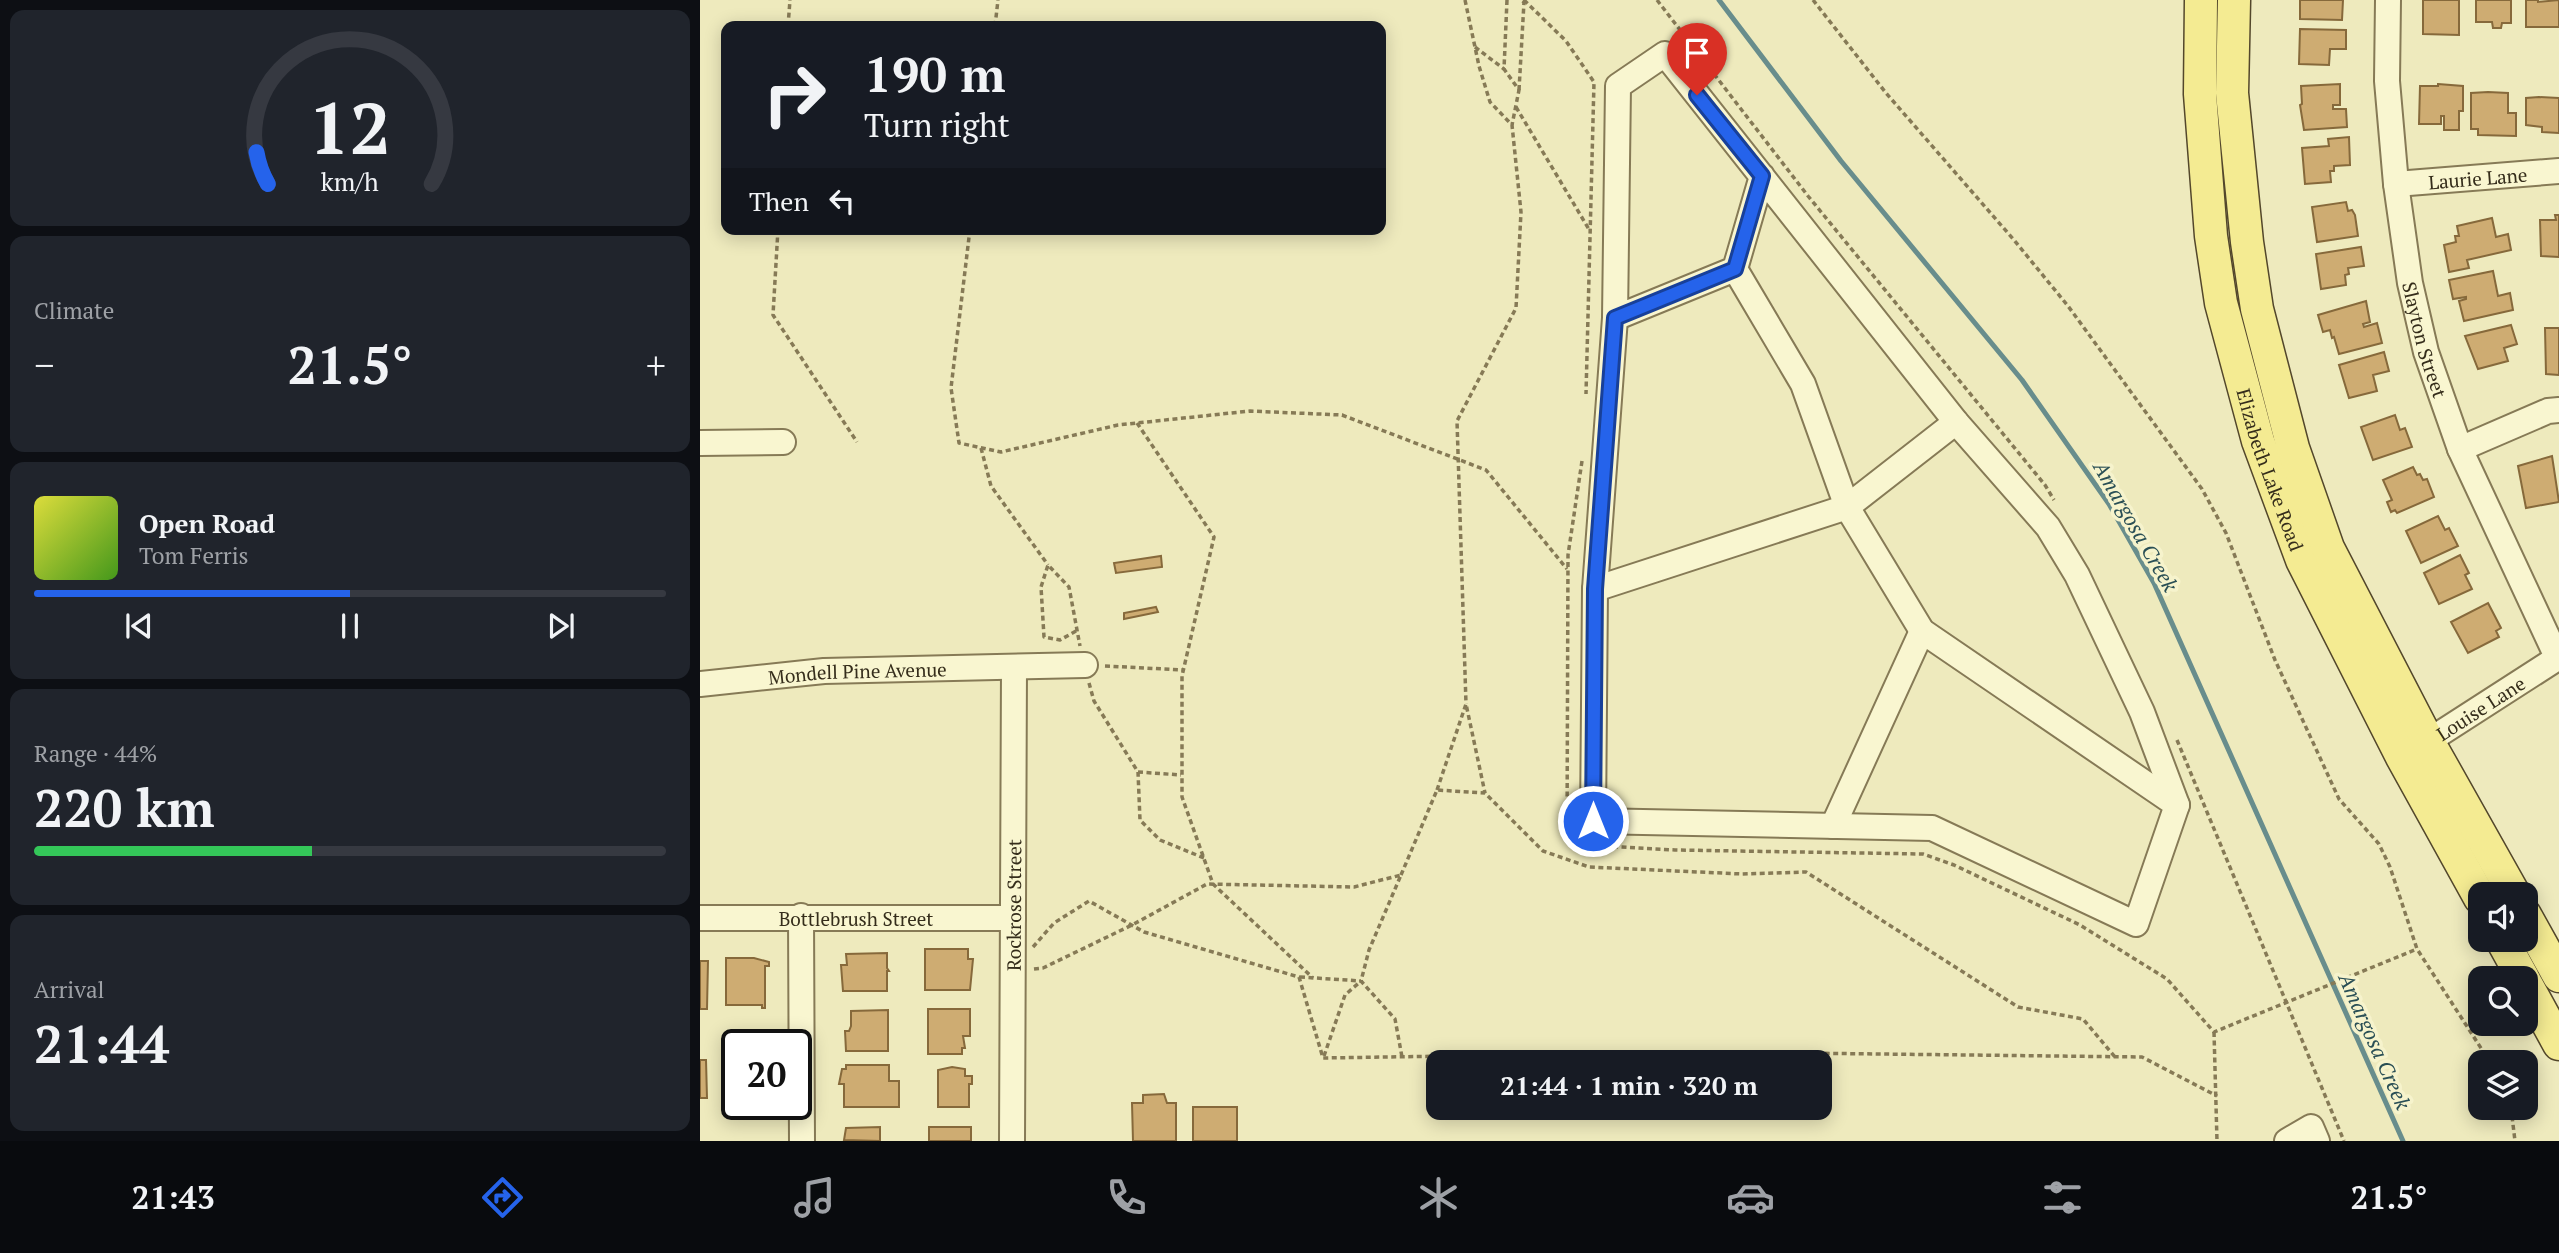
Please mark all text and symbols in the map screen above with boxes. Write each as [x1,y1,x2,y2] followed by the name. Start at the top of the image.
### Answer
[1667,23,1727,95] pin
[1678,34,1716,72] icon: arrive
[864,41,1006,106] text: 190 m
[749,49,840,140] icon: right
[309,78,391,175] text: 12
[864,104,1010,146] text: Turn right
[2427,161,2528,194] street label: Laurie Lane
[321,165,379,198] text: km/h
[823,182,861,220] icon: left
[749,184,809,218] text: Then
[2398,279,2454,401] street label: Slayton Street
[34,295,114,326] text: Climate
[287,330,413,399] text: 21.5°
[34,340,54,390] text: −
[646,340,666,390] text: +
[2232,385,2310,555] street label: Elizabeth Lake Road
[2086,454,2185,597] water label: Amargosa Creek
[139,506,275,540] text: Open Road
[139,540,249,571] text: Tom Ferris
[120,607,158,645] icon: previous
[331,607,369,645] icon: pause
[542,607,580,645] icon: next
[767,656,947,689] street label: Mondell Pine Avenue
[2431,670,2529,746] street label: Louise Lane
[34,738,157,769] text: Range · 44%
[34,773,215,842] text: 220 km
[1556,784,1630,858] position arrow
[1000,839,1026,971] street label: Rockrose Street
[2468,882,2538,1120] map controls
[2468,882,2538,952] button: sound
[779,906,933,931] street label: Bottlebrush Street
[2468,966,2538,1036] button: search
[2332,967,2418,1114] water label: Amargosa Creek
[34,974,105,1005] text: Arrival
[34,1009,169,1078] text: 21:44
[721,1029,812,1120] speed limit sign: 20
[2468,1050,2538,1120] button: layers
[1500,1068,1758,1102] text: 21:44 · 1 min · 320 m
[478,1173,527,1222] icon: directions
[790,1173,839,1222] icon: music
[1102,1173,1151,1222] icon: phone
[1414,1173,1463,1222] icon: climate
[1726,1173,1775,1222] icon: car
[2038,1173,2087,1222] icon: filters
[132,1176,215,1218] text: 21:43
[2351,1176,2427,1218] text: 21.5°

